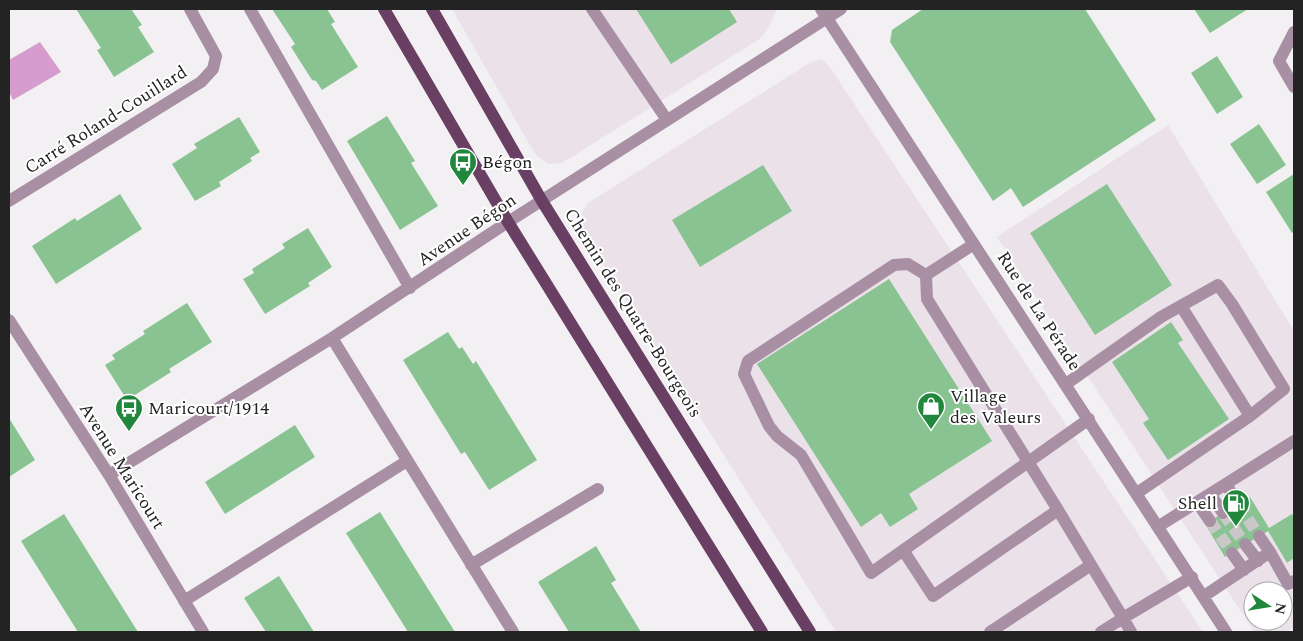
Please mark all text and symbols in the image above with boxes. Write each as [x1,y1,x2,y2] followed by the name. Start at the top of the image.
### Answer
[19,59,193,181] street label: Carré Roland-Couillard
[448,147,478,186] bus stop icon: Bégon
[482,149,533,176] place label: Bégon
[412,187,522,273] street label: Avenue Bégon
[557,203,709,423] street label: Chemin des Quatre-Bourgeois
[990,246,1088,376] street label: Rue de La Pérade
[950,383,1041,431] place label: Village des Valeurs
[916,391,946,430] shop icon: Village des Valeurs
[114,393,144,432] bus stop icon: Maricourt/1914
[148,395,269,422] place label: Maricourt/1914
[72,397,172,535] street label: Avenue Maricourt
[1221,488,1251,527] fuel station icon: Shell
[1178,490,1217,517] place label: Shell
[1243,581,1293,631] north arrow
[1269,601,1292,616] text: N

